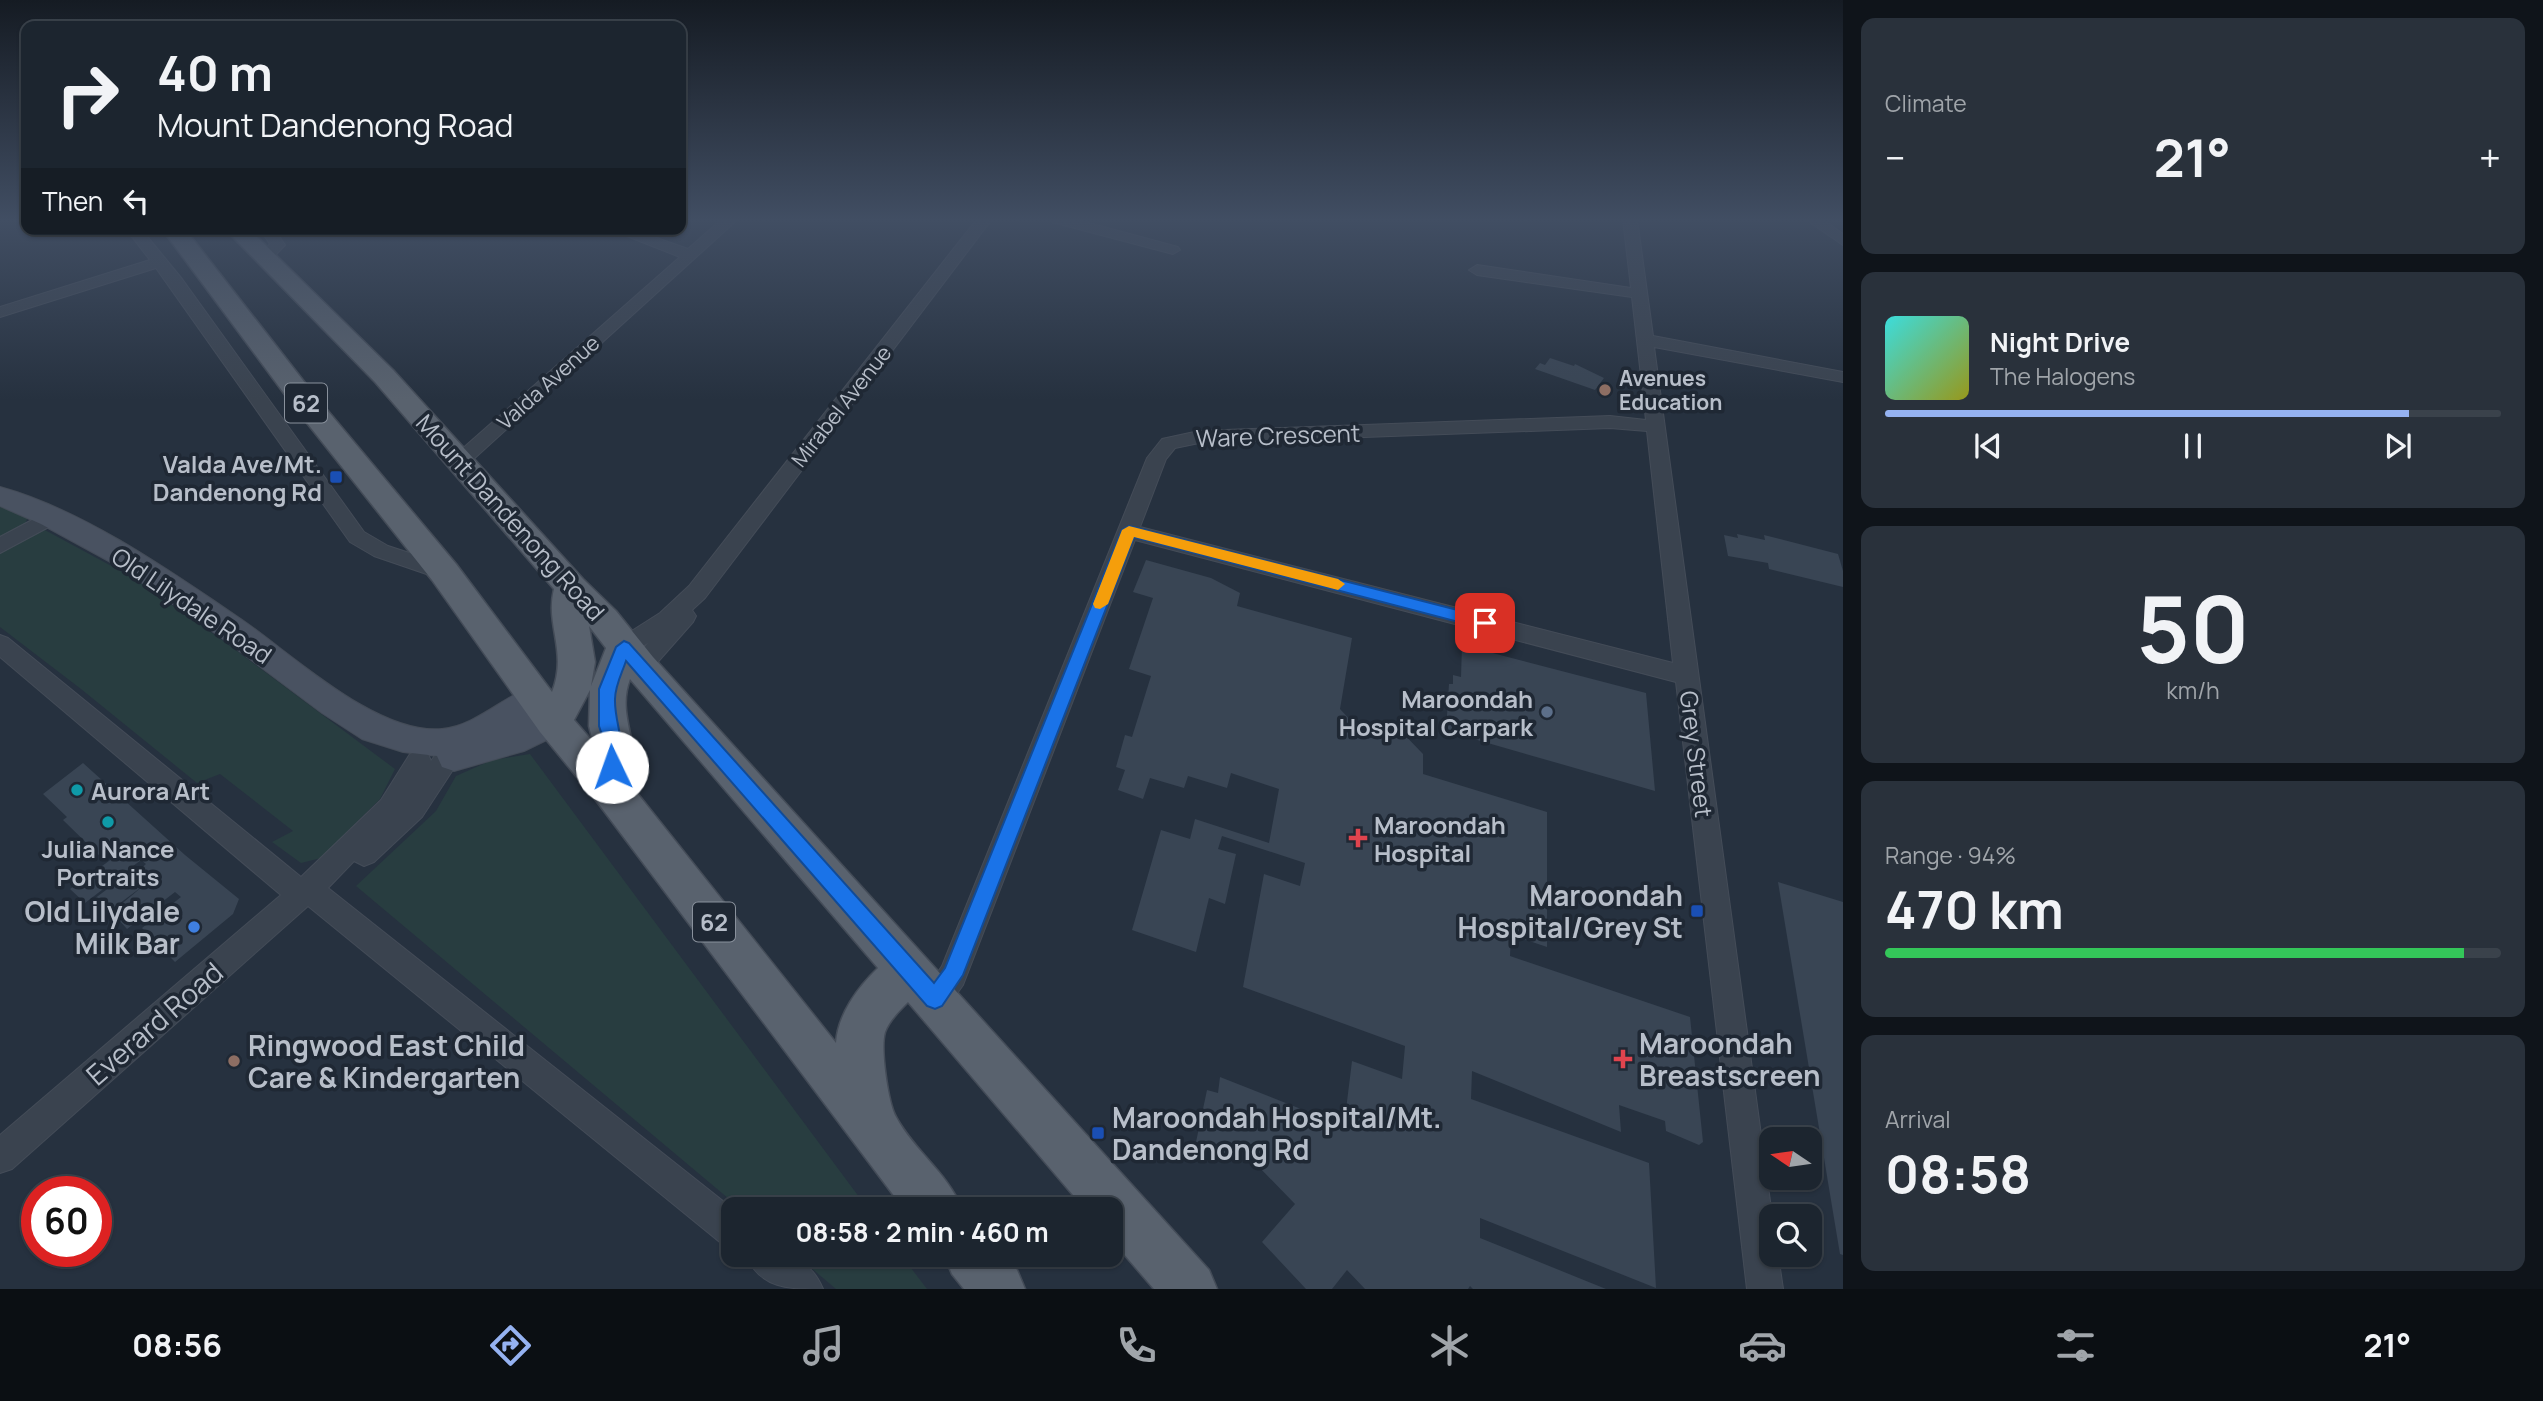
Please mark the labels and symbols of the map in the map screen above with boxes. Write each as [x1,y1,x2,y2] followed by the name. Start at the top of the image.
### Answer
[491,329,605,435] street label: Valda Avenue
[785,339,897,473] street label: Mirabel Avenue
[1619,364,1722,416] place label: Avenues Education
[1597,382,1613,398] marker: Avenues Education
[285,384,327,422] road number: 62
[409,407,613,627] street label: Mount Dandenong Road
[1195,416,1361,454] street label: Ware Crescent
[153,447,322,508] place label: Valda Ave/Mt. Dandenong Rd
[328,469,344,485] marker: Valda Ave/Mt. Dandenong Rd
[105,539,279,671] street label: Old Lilydale Road
[1455,593,1515,653] pin
[1339,682,1534,743] place label: Maroondah Hospital Carpark
[1673,689,1721,819] street label: Grey Street
[1539,704,1555,720] marker: Maroondah Hospital Carpark
[575,730,649,804] position arrow
[91,774,210,807] place label: Aurora Art
[69,782,85,798] marker: Aurora Art
[1374,808,1506,869] place label: Maroondah Hospital
[100,814,116,830] marker: Julia Nance Portraits
[1348,828,1368,848] marker: Maroondah Hospital
[42,832,174,893] place label: Julia Nance Portraits
[1458,876,1683,946] place label: Maroondah Hospital/Grey St
[24,892,180,962] place label: Old Lilydale Milk Bar
[693,903,735,942] road number: 62
[1689,903,1705,919] marker: Maroondah Hospital/Grey St
[186,919,202,935] marker: Old Lilydale Milk Bar
[78,953,230,1093] street label: Everard Road
[1639,1024,1821,1094] place label: Maroondah Breastscreen
[248,1026,525,1096] place label: Ringwood East Child Care & Kindergarten
[1613,1049,1633,1069] marker: Maroondah Breastscreen
[226,1053,242,1069] marker: Ringwood East Child Care & Kindergarten
[1112,1098,1442,1168] place label: Maroondah Hospital/Mt. Dandenong Rd
[1090,1125,1106,1141] marker: Maroondah Hospital/Mt. Dandenong Rd
[1759,1127,1822,1190] north arrow
[21,1176,112,1267] speed limit sign: 60

